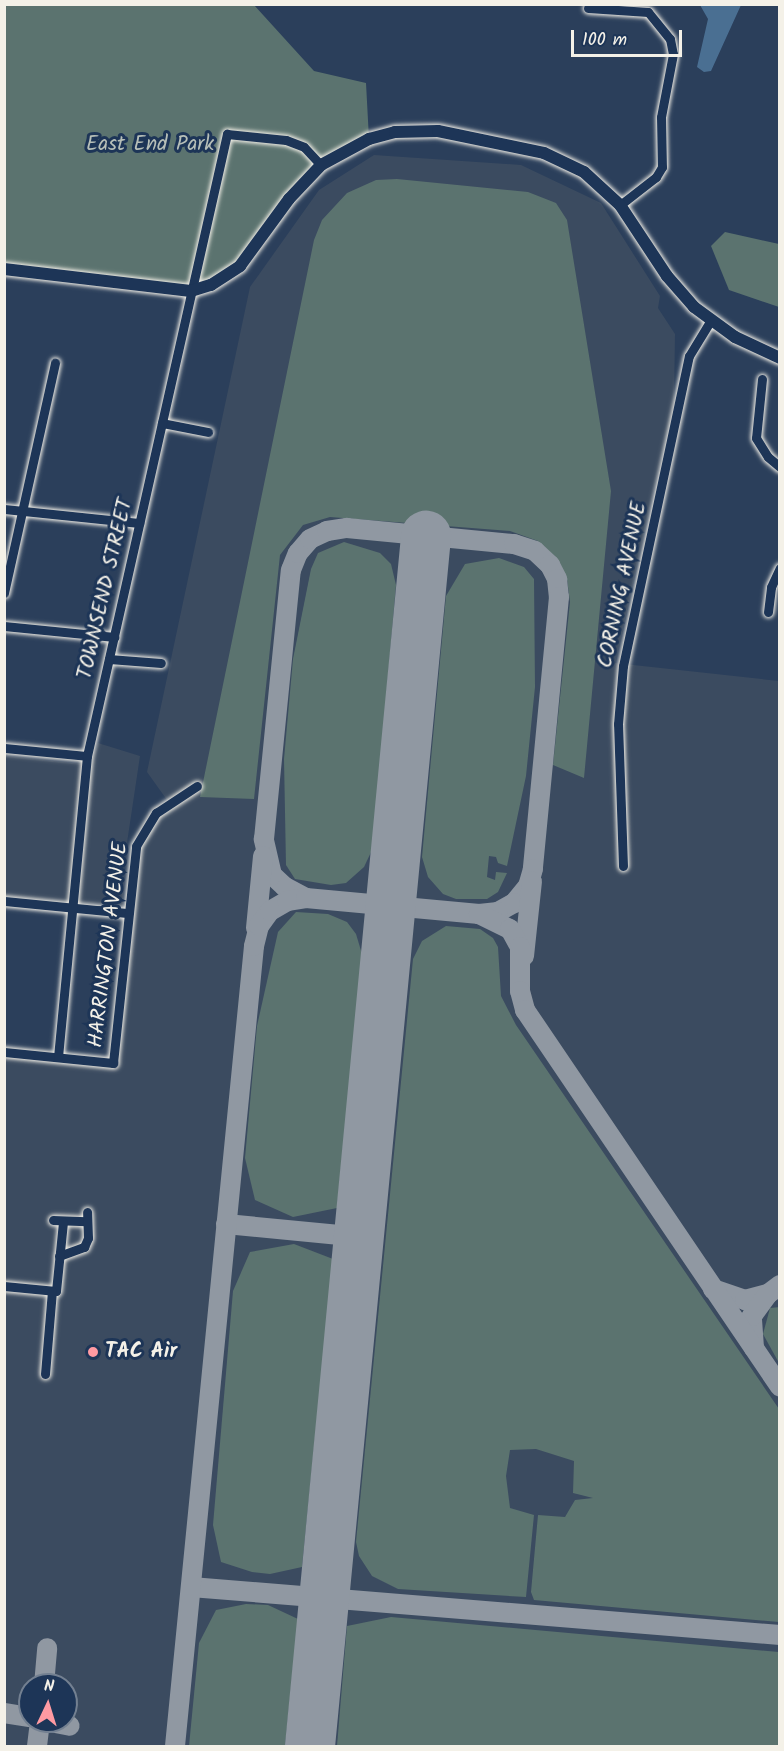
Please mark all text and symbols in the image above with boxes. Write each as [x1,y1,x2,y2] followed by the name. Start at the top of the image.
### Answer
[574,18,685,56] scale bar
[582,26,627,55] text: 100 m
[86,132,214,158] park label: East End Park
[73,496,139,682] street label: TOWNSEND STREET
[593,500,653,670] street label: CORNING AVENUE
[84,841,134,1049] street label: HARRINGTON AVENUE
[105,1339,177,1365] place label: TAC Air
[86,1345,100,1359] marker: TAC Air
[18,1673,78,1733] north arrow
[43,1674,55,1699] text: N

